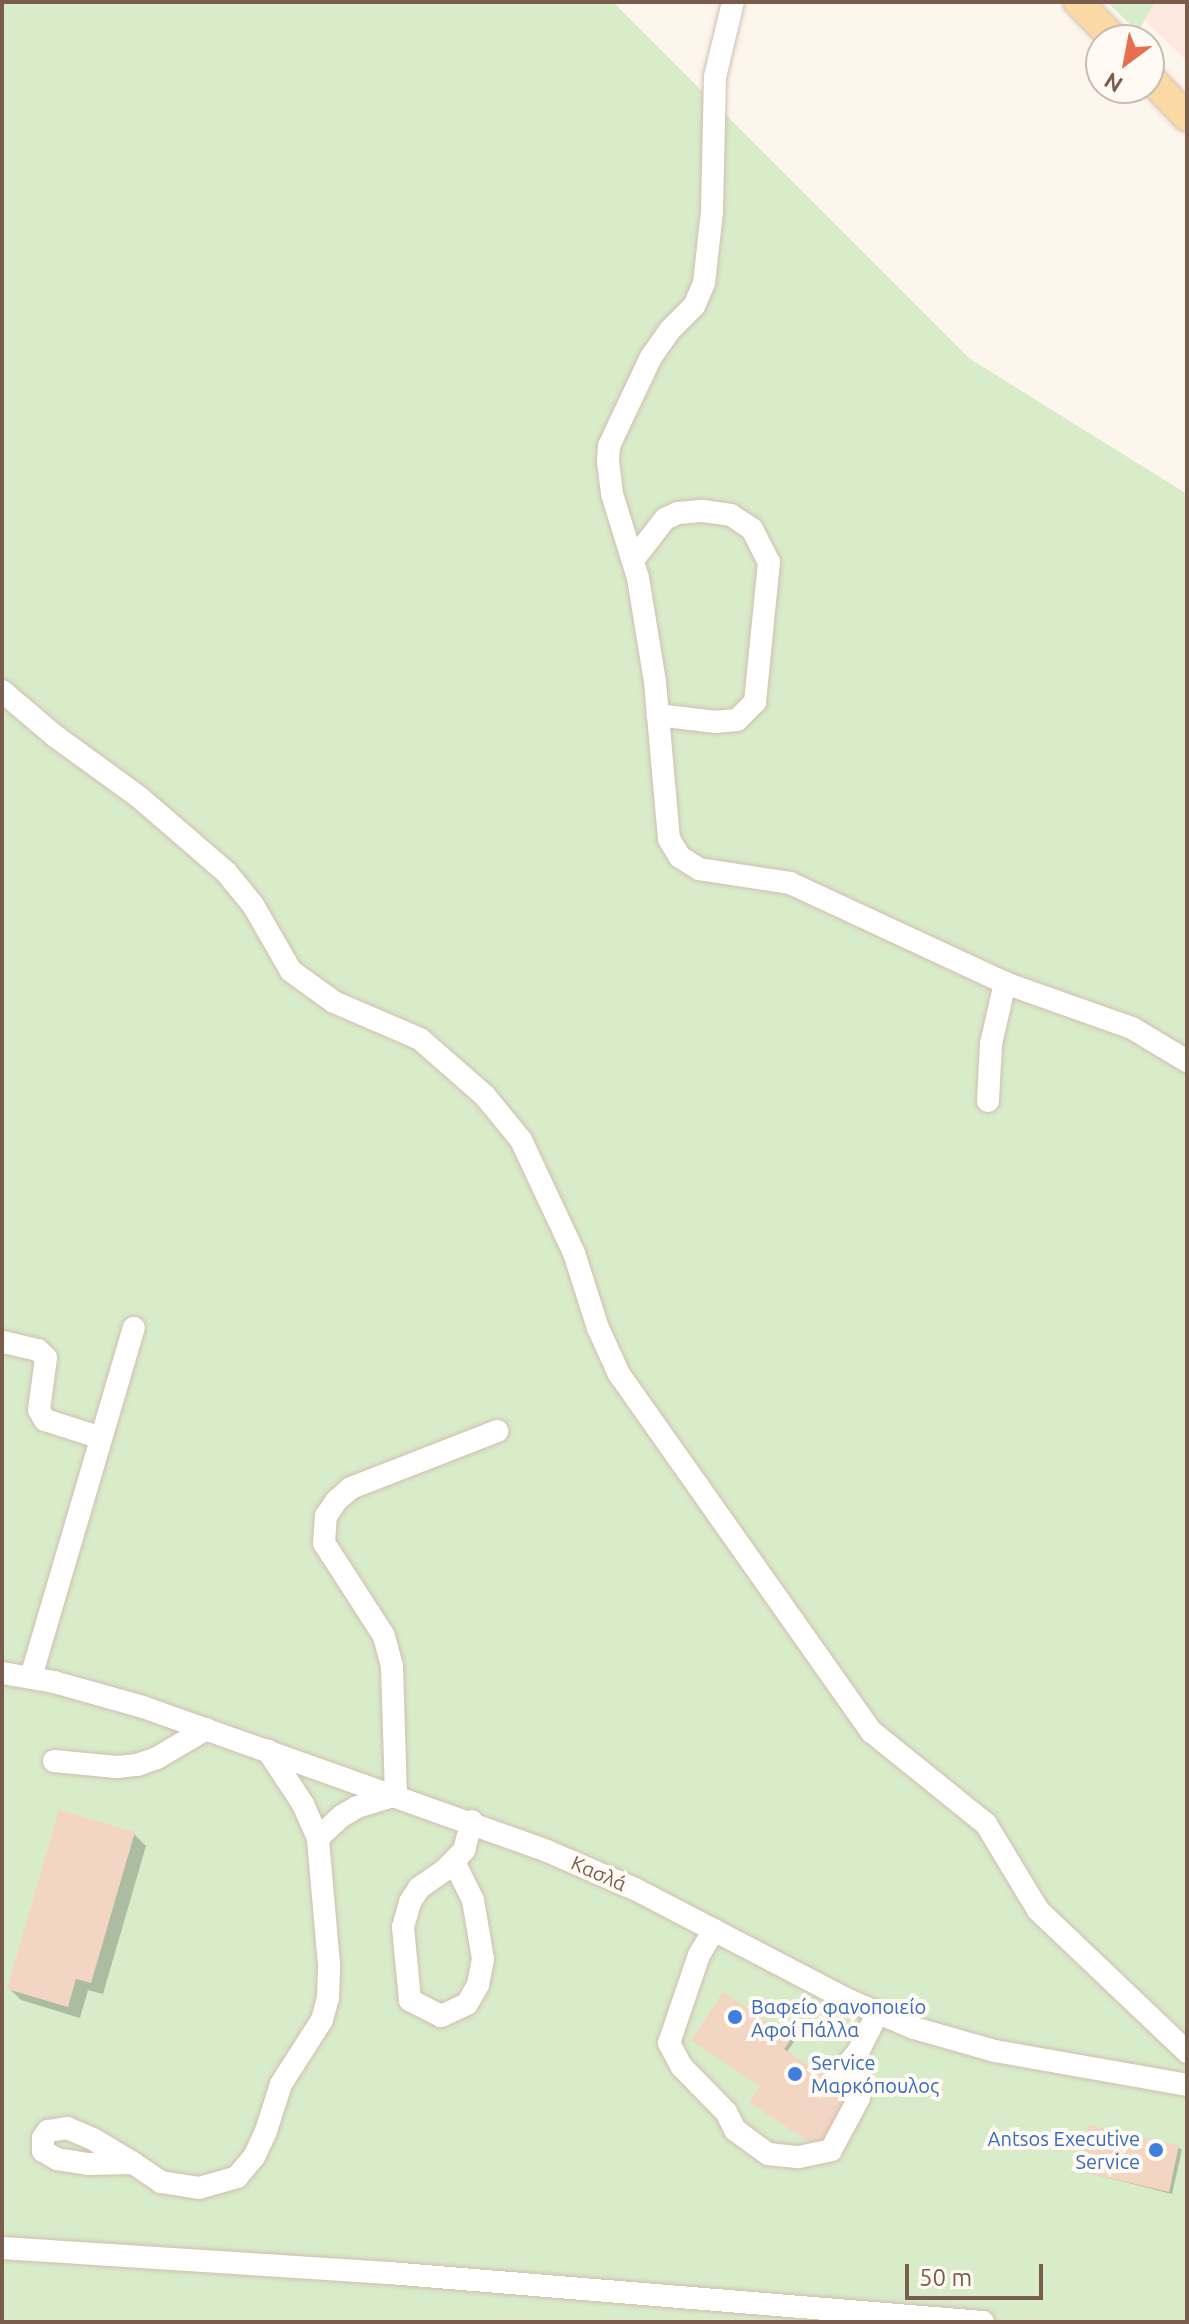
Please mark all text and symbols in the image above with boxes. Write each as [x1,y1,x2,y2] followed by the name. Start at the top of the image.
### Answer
[1085,24,1165,104] north arrow
[1099,68,1127,98] text: N
[568,1850,630,1896] street label: Κασλά
[751,1994,926,2041] place label: Βαφείο φανοποιείο Αφοί Πάλλα
[726,2008,744,2026] marker: Βαφείο φανοποιείο Αφοί Πάλλα
[811,2050,939,2097] place label: Service Μαρκόπουλος
[786,2065,804,2083] marker: Service Μαρκόπουλος
[988,2126,1140,2173] place label: Antsos Executive Service
[1147,2141,1165,2159] marker: Antsos Executive Service
[909,2248,1047,2298] scale bar
[919,2264,972,2291] text: 50 m

